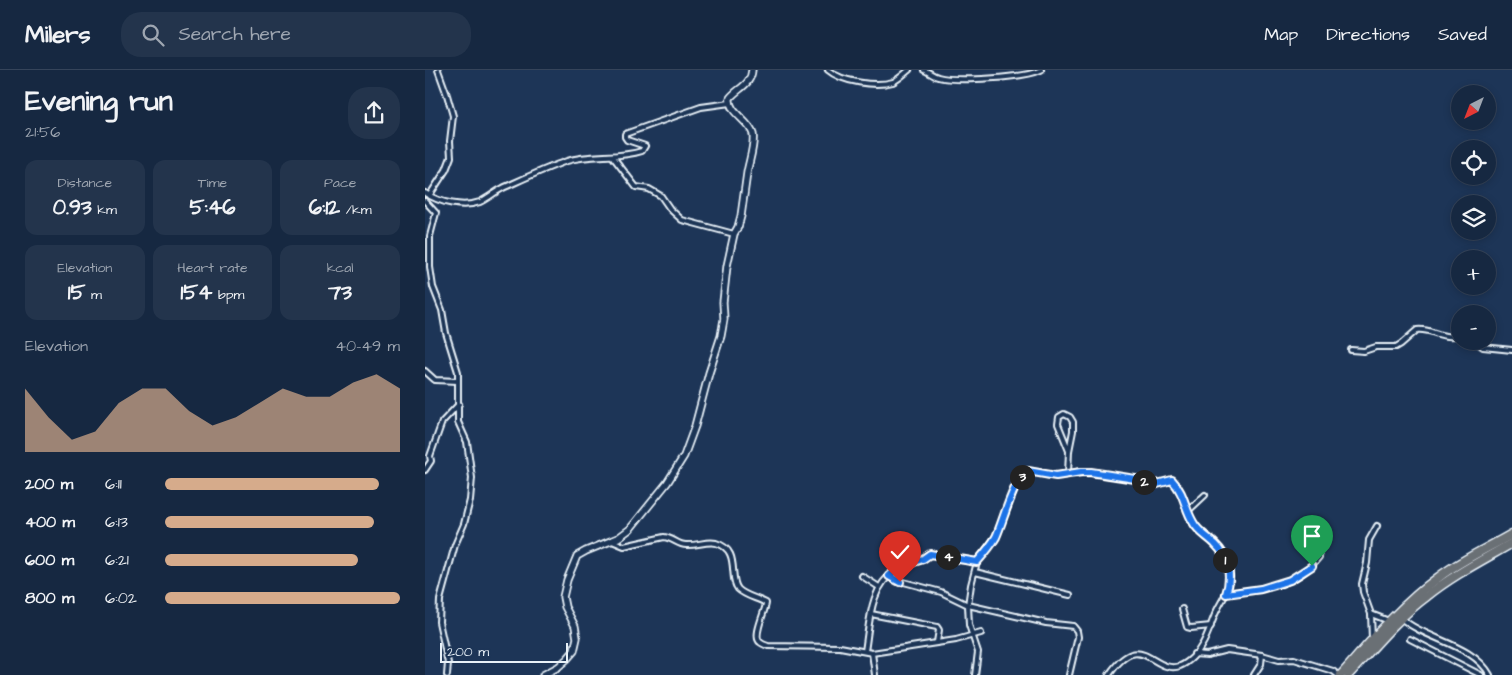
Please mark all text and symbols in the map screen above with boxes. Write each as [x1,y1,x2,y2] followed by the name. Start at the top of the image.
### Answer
[121,12,471,57] search box
[25,18,91,52] text: Milers
[139,21,167,49] icon: search
[179,21,291,48] text: Search here
[1264,22,1298,47] text: Map
[1326,22,1410,47] text: Directions
[1438,22,1487,47] text: Saved
[25,82,173,121] text: Evening run
[1451,85,1496,130] north arrow
[1451,85,1496,350] map controls
[348,87,400,139] button: share
[25,121,60,143] text: 21:56
[1451,140,1496,185] button: locate
[58,173,112,193] text: Distance
[198,173,227,193] text: Time
[324,173,356,193] text: Pace
[53,193,92,222] text: 0.93
[190,193,235,222] text: 5:46
[309,193,340,222] text: 6:12
[1451,195,1496,240] button: layers
[92,200,117,220] text: km
[340,200,372,220] text: /km
[1451,250,1496,295] button: +
[57,258,112,278] text: Elevation
[177,258,248,278] text: Heart rate
[327,258,354,278] text: kcal
[68,278,85,307] text: 15
[180,278,212,307] text: 154
[328,278,352,307] text: 73
[85,285,102,305] text: m
[212,285,245,305] text: bpm
[1451,305,1496,350] button: −
[25,335,88,357] text: Elevation
[335,335,400,357] text: 40–49 m
[1009,464,1035,490] pin: 3
[1019,467,1026,487] text: 3
[1131,470,1157,494] pin: 2
[1140,472,1149,492] text: 2
[25,473,73,495] text: 200 m
[105,473,122,495] text: 6:11
[25,511,75,533] text: 400 m
[105,511,128,533] text: 6:13
[1291,515,1333,566] pin
[1298,522,1326,550] icon: arrive
[879,531,921,582] pin
[886,538,914,566] icon: check
[935,544,961,570] pin: 4
[944,547,953,567] text: 4
[1213,548,1237,572] pin: 1
[25,549,74,571] text: 600 m
[105,549,129,571] text: 6:21
[1225,550,1226,570] text: 1
[25,587,74,609] text: 800 m
[105,587,137,609] text: 6:02
[440,640,567,663] scale bar
[447,642,489,662] text: 200 m

